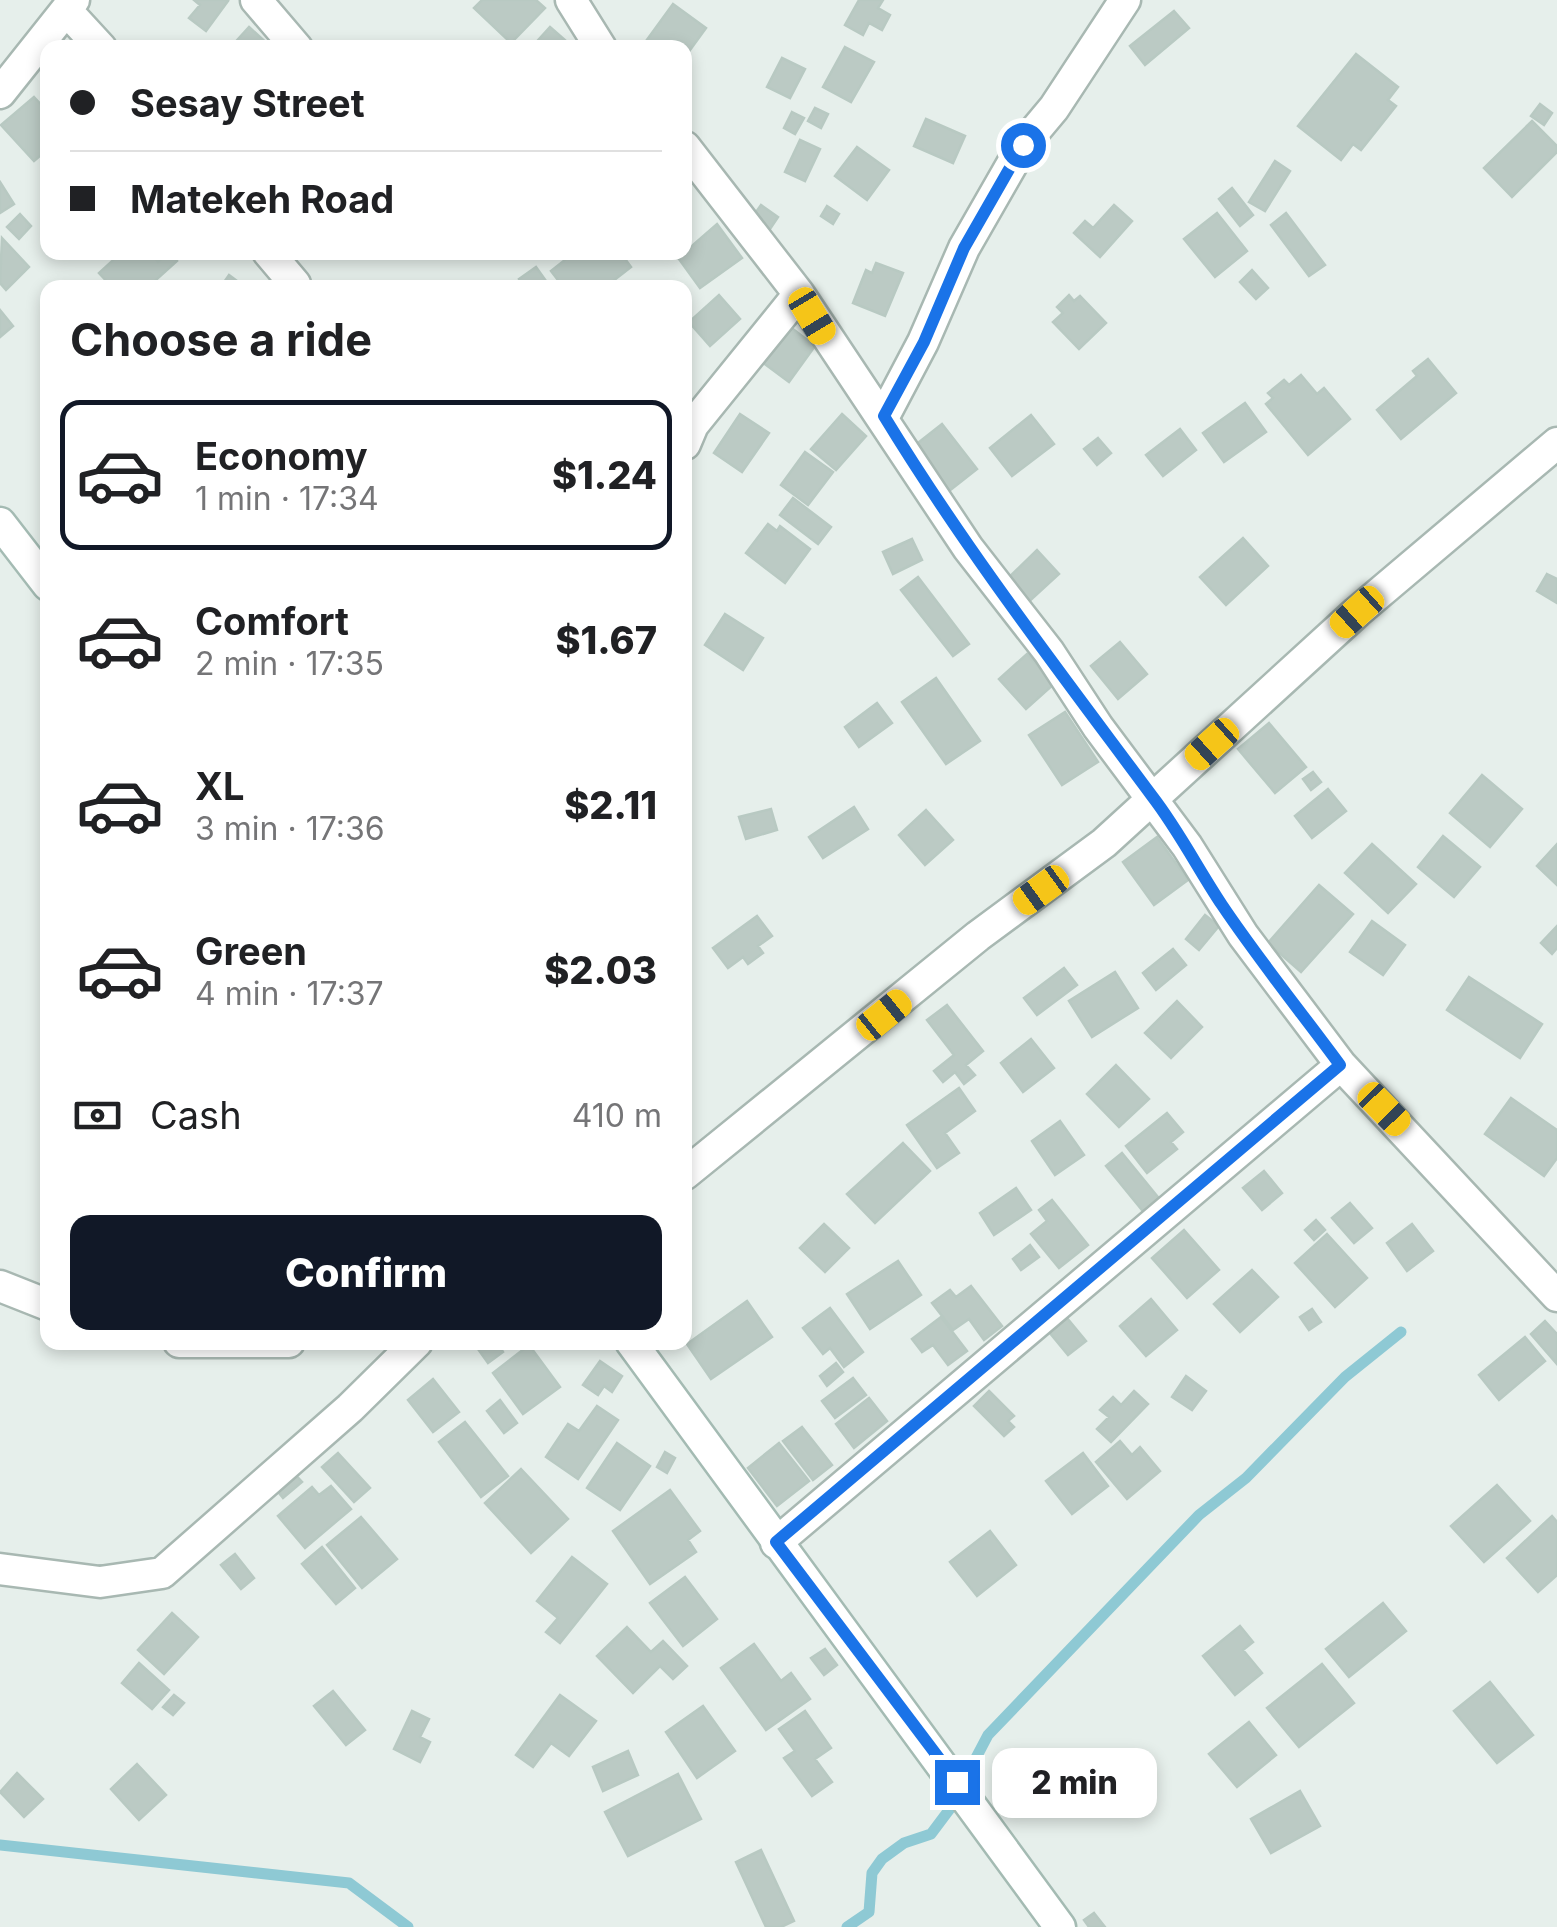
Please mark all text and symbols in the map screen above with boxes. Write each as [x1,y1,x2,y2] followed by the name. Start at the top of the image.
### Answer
[130,80,365,126] text: Sesay Street
[1001,123,1046,168] route start
[130,176,394,222] text: Matekeh Road
[784,283,840,349] car
[70,312,372,367] text: Choose a ride
[75,430,165,520] icon: car
[195,433,368,479] text: Economy
[552,452,657,498] text: $1.24
[195,479,379,518] text: 1 min · 17:34
[1325,581,1389,643] car
[75,595,165,685] icon: car
[195,598,349,644] text: Comfort
[555,617,657,663] text: $1.67
[195,644,384,683] text: 2 min · 17:35
[1180,713,1244,775] car
[75,760,165,850] icon: car
[195,763,245,809] text: XL
[564,782,657,828] text: $2.11
[195,809,385,848] text: 3 min · 17:36
[1008,860,1074,920] car
[75,925,165,1015] icon: car
[195,928,307,974] text: Green
[544,947,657,993] text: $2.03
[195,974,384,1013] text: 4 min · 17:37
[851,984,917,1046] car
[1352,1077,1416,1141] car
[70,1088,125,1143] icon: cash
[150,1092,242,1138] text: Cash
[572,1096,662,1135] text: 410 m
[70,1215,662,1330] button: Confirm
[992,1747,1157,1817] callout: 2 min
[935,1760,980,1805] route end
[1031,1763,1118,1802] text: 2 min

